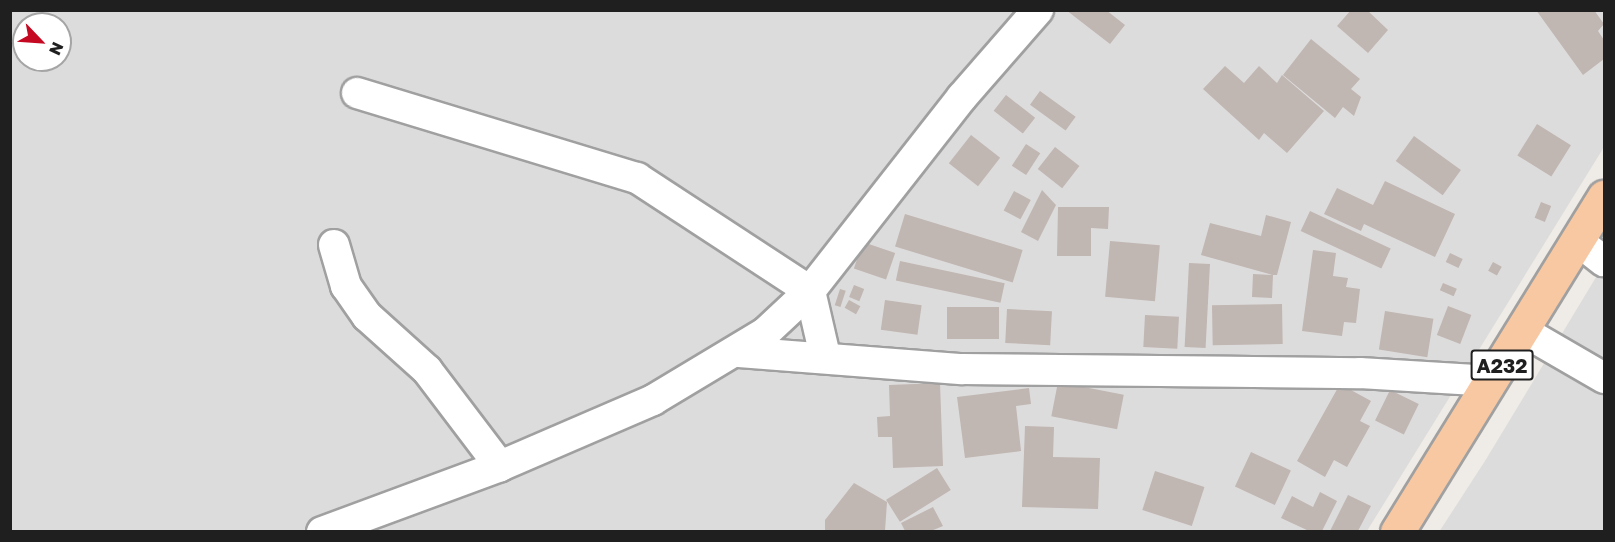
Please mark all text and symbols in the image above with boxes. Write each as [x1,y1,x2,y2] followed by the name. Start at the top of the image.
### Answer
[12,12,72,72] north arrow
[45,39,68,58] text: N
[1470,348,1534,382] road number: A232

